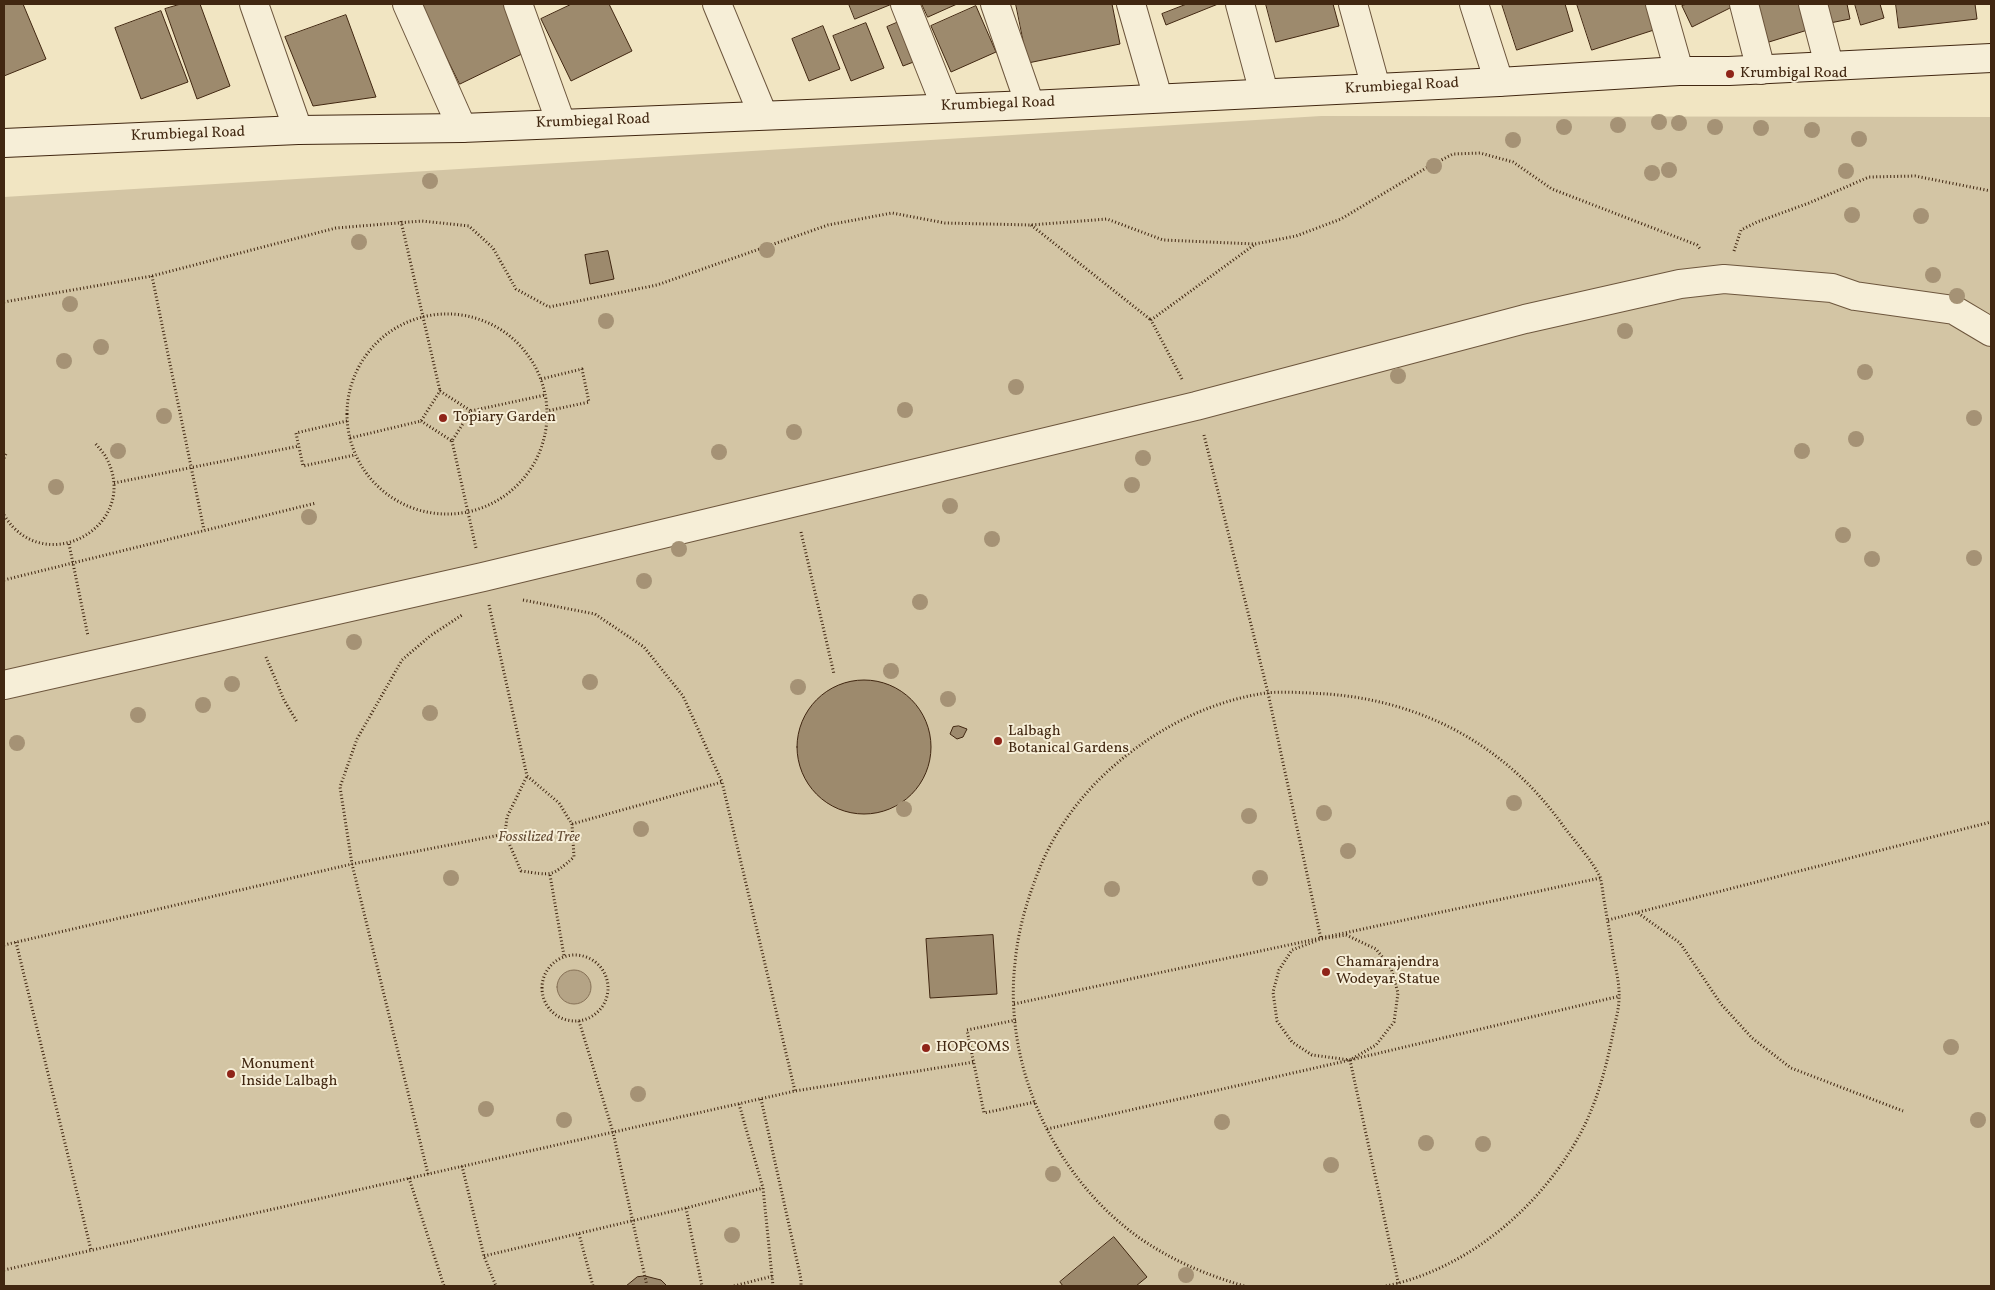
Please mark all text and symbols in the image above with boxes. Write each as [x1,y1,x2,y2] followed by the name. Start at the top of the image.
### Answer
[1740,65,1847,83] place label: Krumbigal Road
[1724,68,1736,80] marker: Krumbigal Road
[1344,75,1460,99] street label: Krumbiegal Road
[940,94,1056,116] street label: Krumbiegal Road
[535,111,651,133] street label: Krumbiegal Road
[130,124,246,146] street label: Krumbiegal Road
[453,409,556,427] place label: Topiary Garden
[437,412,449,424] marker: Topiary Garden
[1008,723,1129,758] place label: Lalbagh Botanical Gardens
[992,735,1004,747] marker: Lalbagh Botanical Gardens
[498,829,580,847] park label: Fossilized Tree
[1336,954,1440,989] place label: Chamarajendra Wodeyar Statue
[1320,966,1332,978] marker: Chamarajendra Wodeyar Statue
[936,1039,1010,1057] place label: HOPCOMS
[920,1042,932,1054] marker: HOPCOMS
[241,1056,337,1091] place label: Monument Inside Lalbagh
[225,1068,237,1080] marker: Monument Inside Lalbagh

